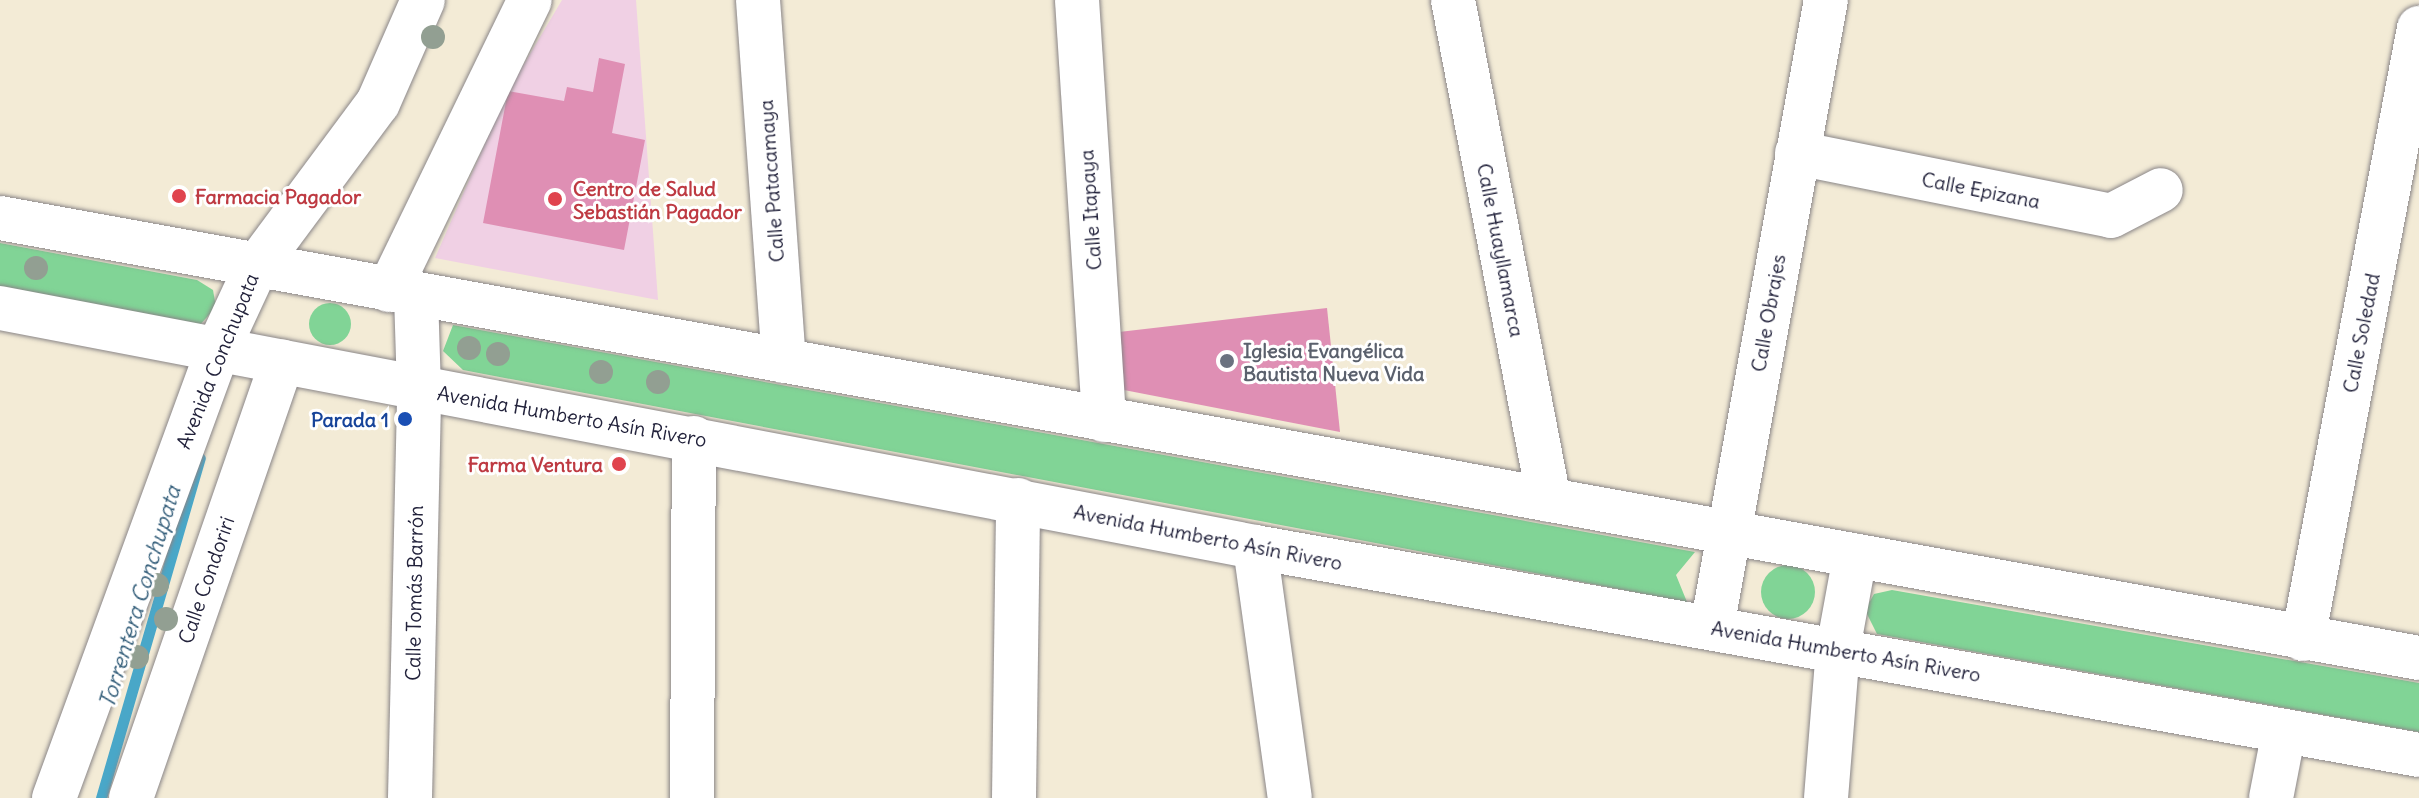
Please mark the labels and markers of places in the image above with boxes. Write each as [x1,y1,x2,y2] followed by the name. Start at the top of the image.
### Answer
[573,176,742,223] place label: Centro de Salud Sebastián Pagador
[195,184,361,208] place label: Farmacia Pagador
[170,187,188,205] marker: Farmacia Pagador
[544,188,566,210] marker: Centro de Salud Sebastián Pagador
[1243,338,1424,385] place label: Iglesia Evangélica Bautista Nueva Vida
[1218,352,1236,370] marker: Iglesia Evangélica Bautista Nueva Vida
[311,407,389,431] place label: Parada 1
[396,410,414,428] marker: Parada 1
[468,452,603,476] place label: Farma Ventura
[610,455,628,473] marker: Farma Ventura

